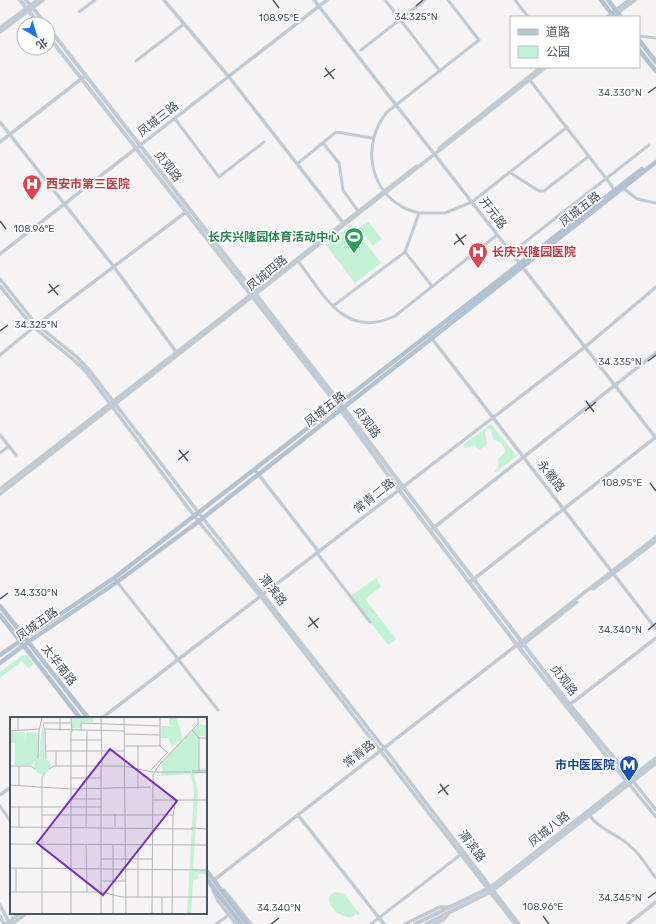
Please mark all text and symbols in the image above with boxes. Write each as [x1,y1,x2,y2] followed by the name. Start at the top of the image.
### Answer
[394,11,438,23] text: 34.325°N
[259,12,299,24] text: 108.95°E
[16,16,56,56] north arrow
[510,16,640,68] legend
[546,25,570,39] text: 道路
[34,35,50,52] text: 北
[546,45,570,59] text: 公园
[598,87,642,99] text: 34.330°N
[135,99,181,139] street label: 凤城三路
[151,148,185,184] street label: 贞观路
[21,173,43,201] hospital icon: 西安市第三医院
[46,177,130,191] place label: 西安市第三医院
[557,189,603,229] street label: 凤城五路
[477,194,509,232] street label: 开元路
[14,223,54,235] text: 108.96°E
[343,226,365,254] sports icon: 长庆兴隆园体育活动中心
[208,230,340,244] place label: 长庆兴隆园体育活动中心
[467,241,489,269] hospital icon: 长庆兴隆园医院
[492,245,576,259] place label: 长庆兴隆园医院
[244,252,290,294] street label: 凤城四路
[14,319,58,331] text: 34.325°N
[598,356,642,368] text: 34.335°N
[302,389,348,429] street label: 凤城五路
[351,403,383,441] street label: 贞观路
[534,458,568,494] street label: 永徽路
[351,476,397,516] street label: 常青二路
[602,477,642,489] text: 108.95°E
[256,572,290,608] street label: 渭滨路
[14,587,58,599] text: 34.330°N
[13,604,61,644] street label: 凤城五路
[598,624,642,636] text: 34.340°N
[39,642,79,688] street label: 太华南路
[547,662,581,698] street label: 贞观路
[10,717,207,914] inset map
[341,737,377,771] street label: 常青路
[618,754,640,782] metro station icon: 市中医医院
[555,758,615,772] place label: 市中医医院
[526,809,572,849] street label: 凤城八路
[456,827,488,865] street label: 渭滨路
[598,892,642,904] text: 34.345°N
[523,901,563,913] text: 108.96°E
[257,902,301,914] text: 34.340°N

